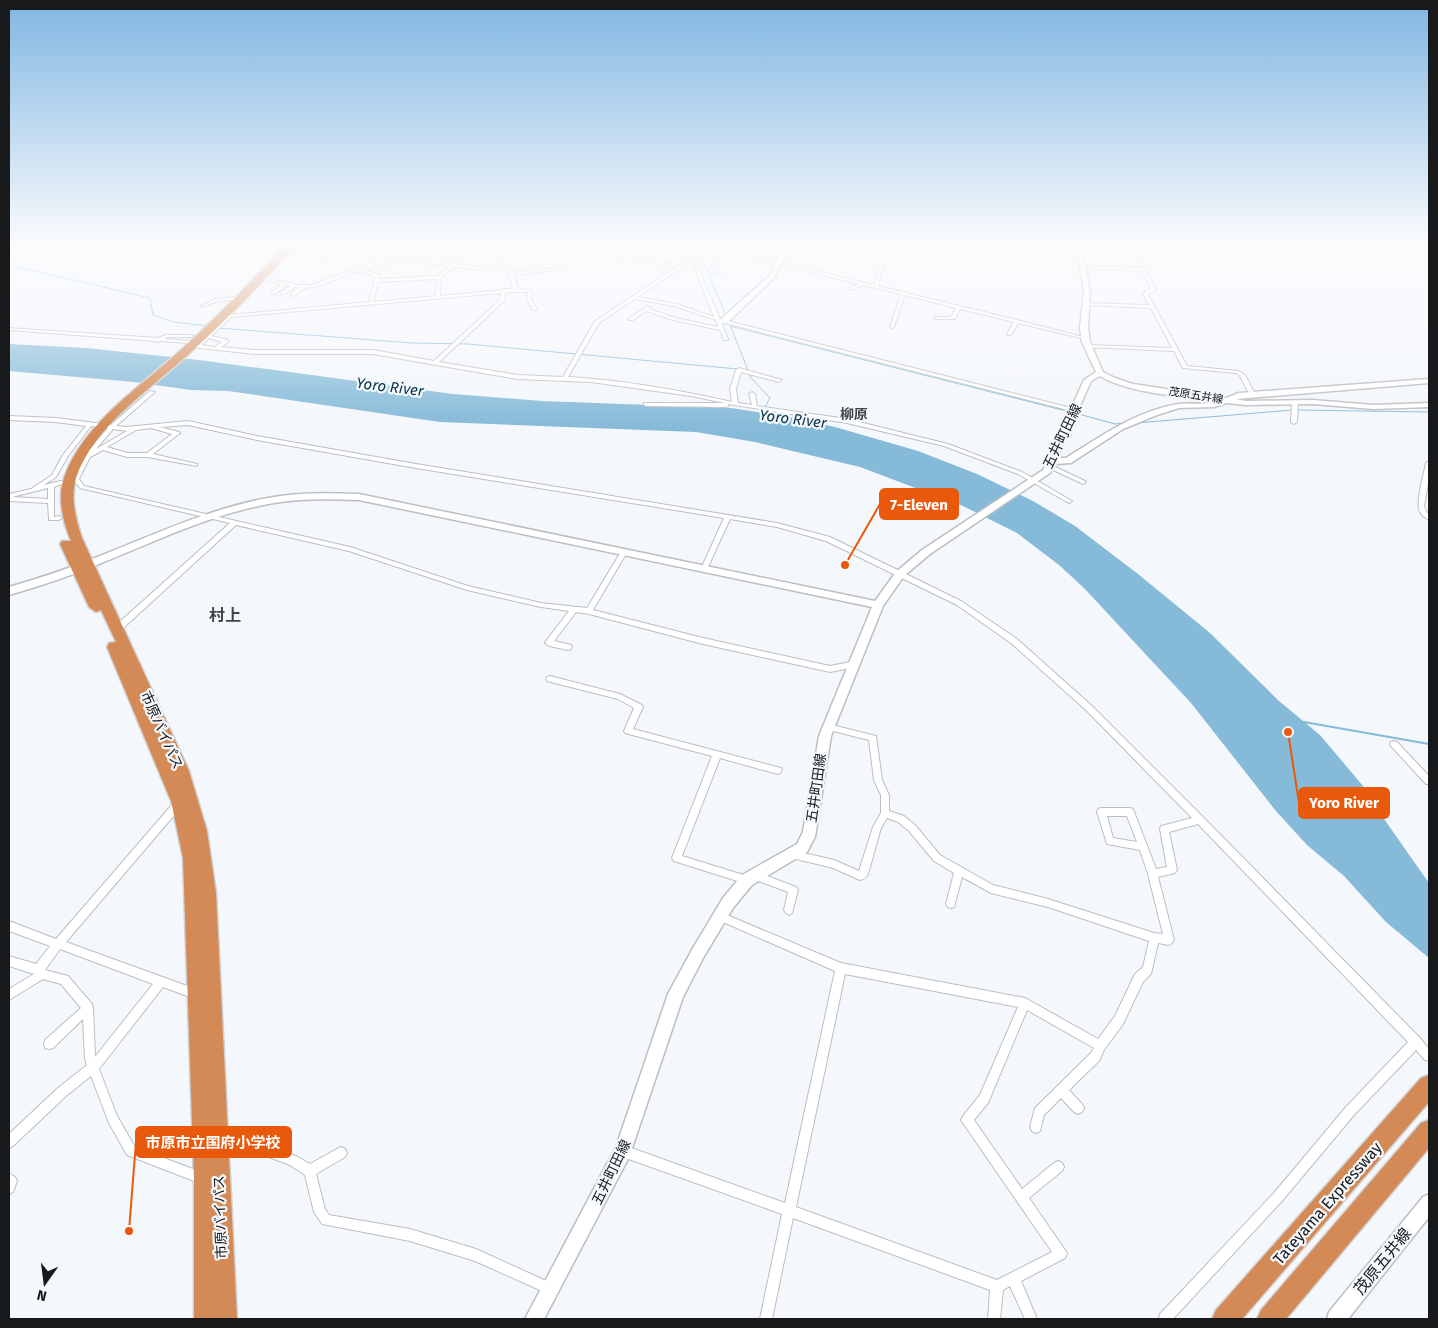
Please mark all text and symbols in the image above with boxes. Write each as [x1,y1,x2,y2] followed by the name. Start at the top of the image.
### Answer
[355,374,426,400] water label: Yoro River
[1168,385,1224,406] street label: 茂原五井線
[1039,401,1085,471] street label: 五井町田線
[758,406,829,432] water label: Yoro River
[840,406,868,423] district label: 柳原
[880,489,958,519] callout: 7-Eleven
[890,496,948,514] text: 7-Eleven
[209,606,241,625] district label: 村上
[137,688,186,772] street label: 市原バイパス
[803,752,830,824] street label: 五井町田線
[1299,788,1389,818] callout: Yoro River
[1308,794,1380,812] text: Yoro River
[136,1127,291,1157] callout: 市原市立国府小学校
[145,1134,281,1152] text: 市原市立国府小学校
[588,1137,634,1207] street label: 五井町田線
[1269,1138,1386,1268] street label: Tateyama Expressway
[211,1175,230,1259] street label: 市原バイパス
[1350,1224,1415,1298] street label: 茂原五井線
[20,1258,70,1308] north arrow
[35,1286,49,1305] text: N

